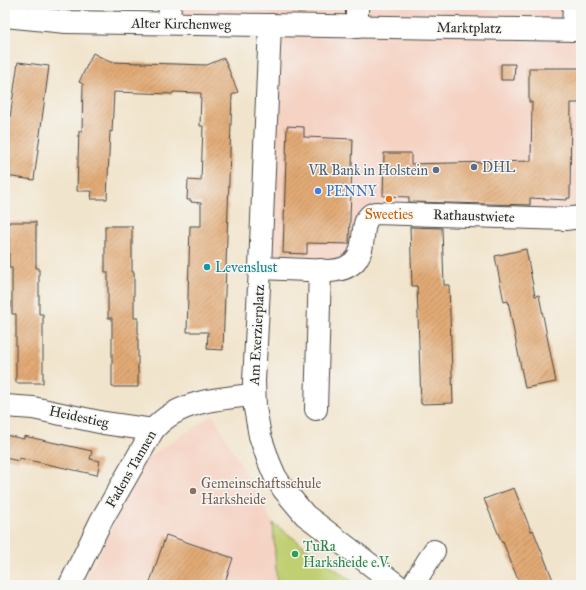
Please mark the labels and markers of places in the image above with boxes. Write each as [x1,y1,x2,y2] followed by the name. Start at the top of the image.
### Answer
[482,159,516,176] place label: DHL
[308,162,428,179] place label: VR Bank in Holstein
[469,162,479,172] marker: DHL
[431,165,441,175] marker: VR Bank in Holstein
[326,183,378,200] place label: PENNY
[313,186,323,196] marker: PENNY
[384,194,394,204] marker: Sweeties
[365,206,413,223] place label: Sweeties
[215,259,277,276] place label: Levenslust
[202,262,212,272] marker: Levenslust
[201,475,321,508] place label: Gemeinschaftsschule Harksheide
[188,486,198,496] marker: Gemeinschaftsschule Harksheide
[303,538,391,571] place label: TuRa Harksheide e.V.
[290,549,300,559] marker: TuRa Harksheide e.V.

